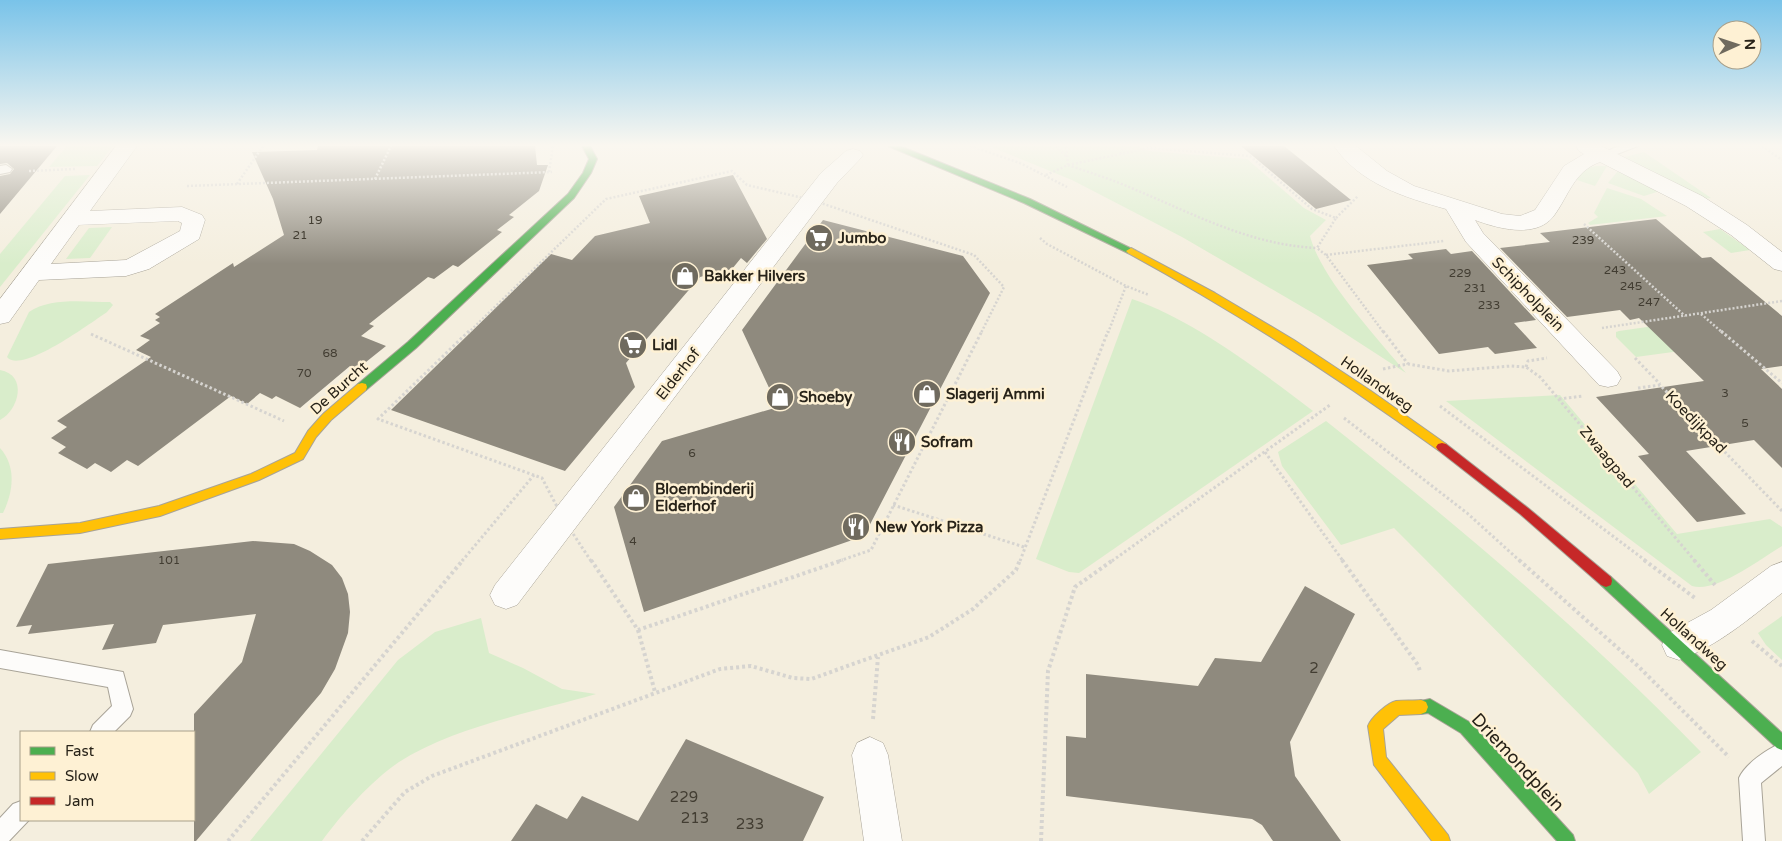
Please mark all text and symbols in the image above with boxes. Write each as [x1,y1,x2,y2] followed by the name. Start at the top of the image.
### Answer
[1712,20,1762,70] north arrow
[1741,38,1758,50] text: N
[307,213,323,227] house number: 19
[804,223,834,253] supermarket icon: Jumbo
[292,228,308,242] house number: 21
[837,229,886,247] place label: Jumbo
[1572,233,1594,247] house number: 239
[1488,253,1568,335] street label: Schipholplein
[670,261,700,291] shop icon: Bakker Hilvers
[1604,263,1626,277] house number: 243
[1449,266,1471,280] house number: 229
[704,267,805,285] place label: Bakker Hilvers
[1620,279,1642,293] house number: 245
[1464,281,1486,295] house number: 231
[1638,295,1660,309] house number: 247
[1478,298,1500,312] house number: 233
[618,330,648,360] supermarket icon: Lidl
[652,336,678,354] place label: Lidl
[652,344,704,404] street label: Elderhof
[322,346,338,360] house number: 68
[1337,352,1417,416] street label: Hollandweg
[307,357,372,418] street label: De Burcht
[296,366,312,380] house number: 70
[912,379,942,409] shop icon: Slagerij Ammi
[765,382,795,412] shop icon: Shoeby
[946,385,1045,404] place label: Slagerij Ammi
[1721,386,1729,400] house number: 3
[1662,387,1730,457] street label: Koedijkpad
[799,388,852,407] place label: Shoeby
[1741,416,1749,430] house number: 5
[1576,422,1638,492] street label: Zwaagpad
[887,427,917,457] restaurant icon: Sofram
[921,433,973,451] place label: Sofram
[688,446,696,460] house number: 6
[655,480,754,515] place label: Bloembinderij Elderhof
[621,483,651,513] shop icon: Bloembinderij Elderhof
[841,512,871,542] restaurant icon: New York Pizza
[875,518,984,536] place label: New York Pizza
[629,534,637,548] house number: 4
[158,553,180,567] house number: 101
[1657,604,1731,674] street label: Hollandweg
[1309,659,1319,677] house number: 2
[1467,708,1569,816] street label: Driemondplein
[20,731,195,821] legend
[65,742,95,760] text: Fast
[65,767,99,785] text: Slow
[670,788,698,806] house number: 229
[65,792,94,810] text: Jam
[681,809,709,827] house number: 213
[736,815,764,833] house number: 233

